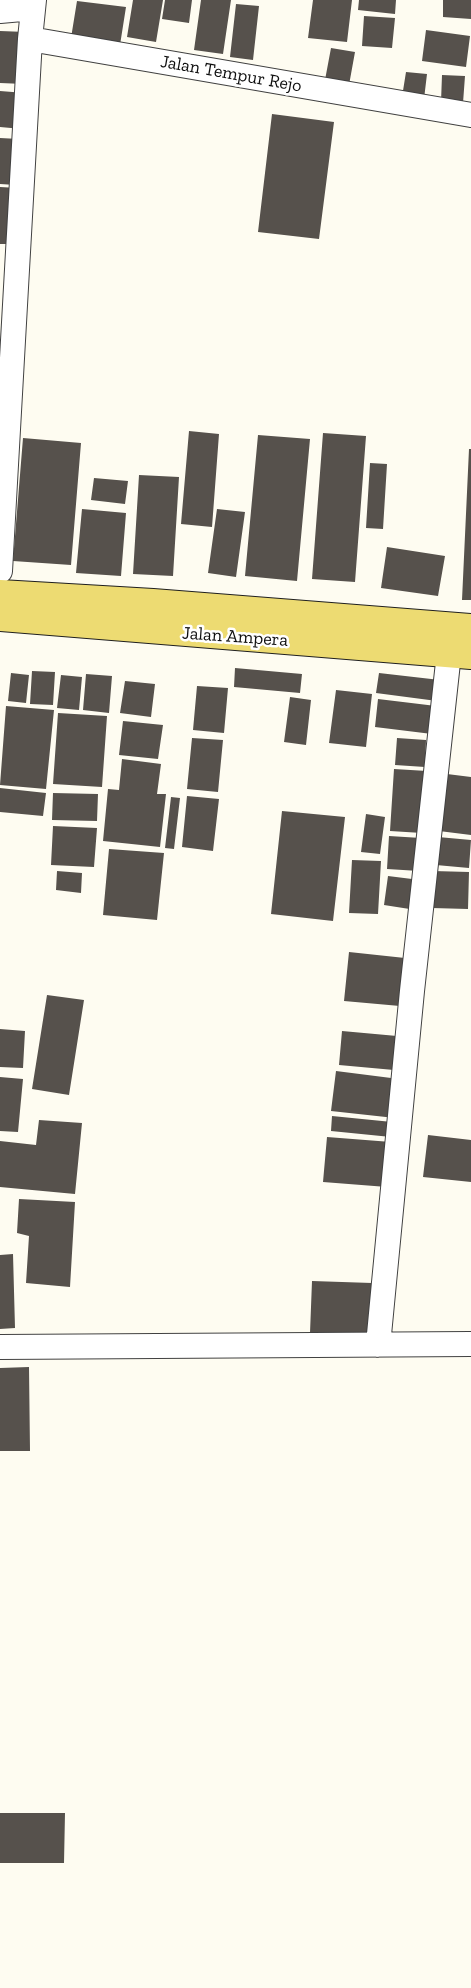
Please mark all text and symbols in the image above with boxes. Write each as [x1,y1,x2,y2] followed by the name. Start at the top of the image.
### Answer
[159,51,303,97] street label: Jalan Tempur Rejo
[181,623,289,651] street label: Jalan Ampera

